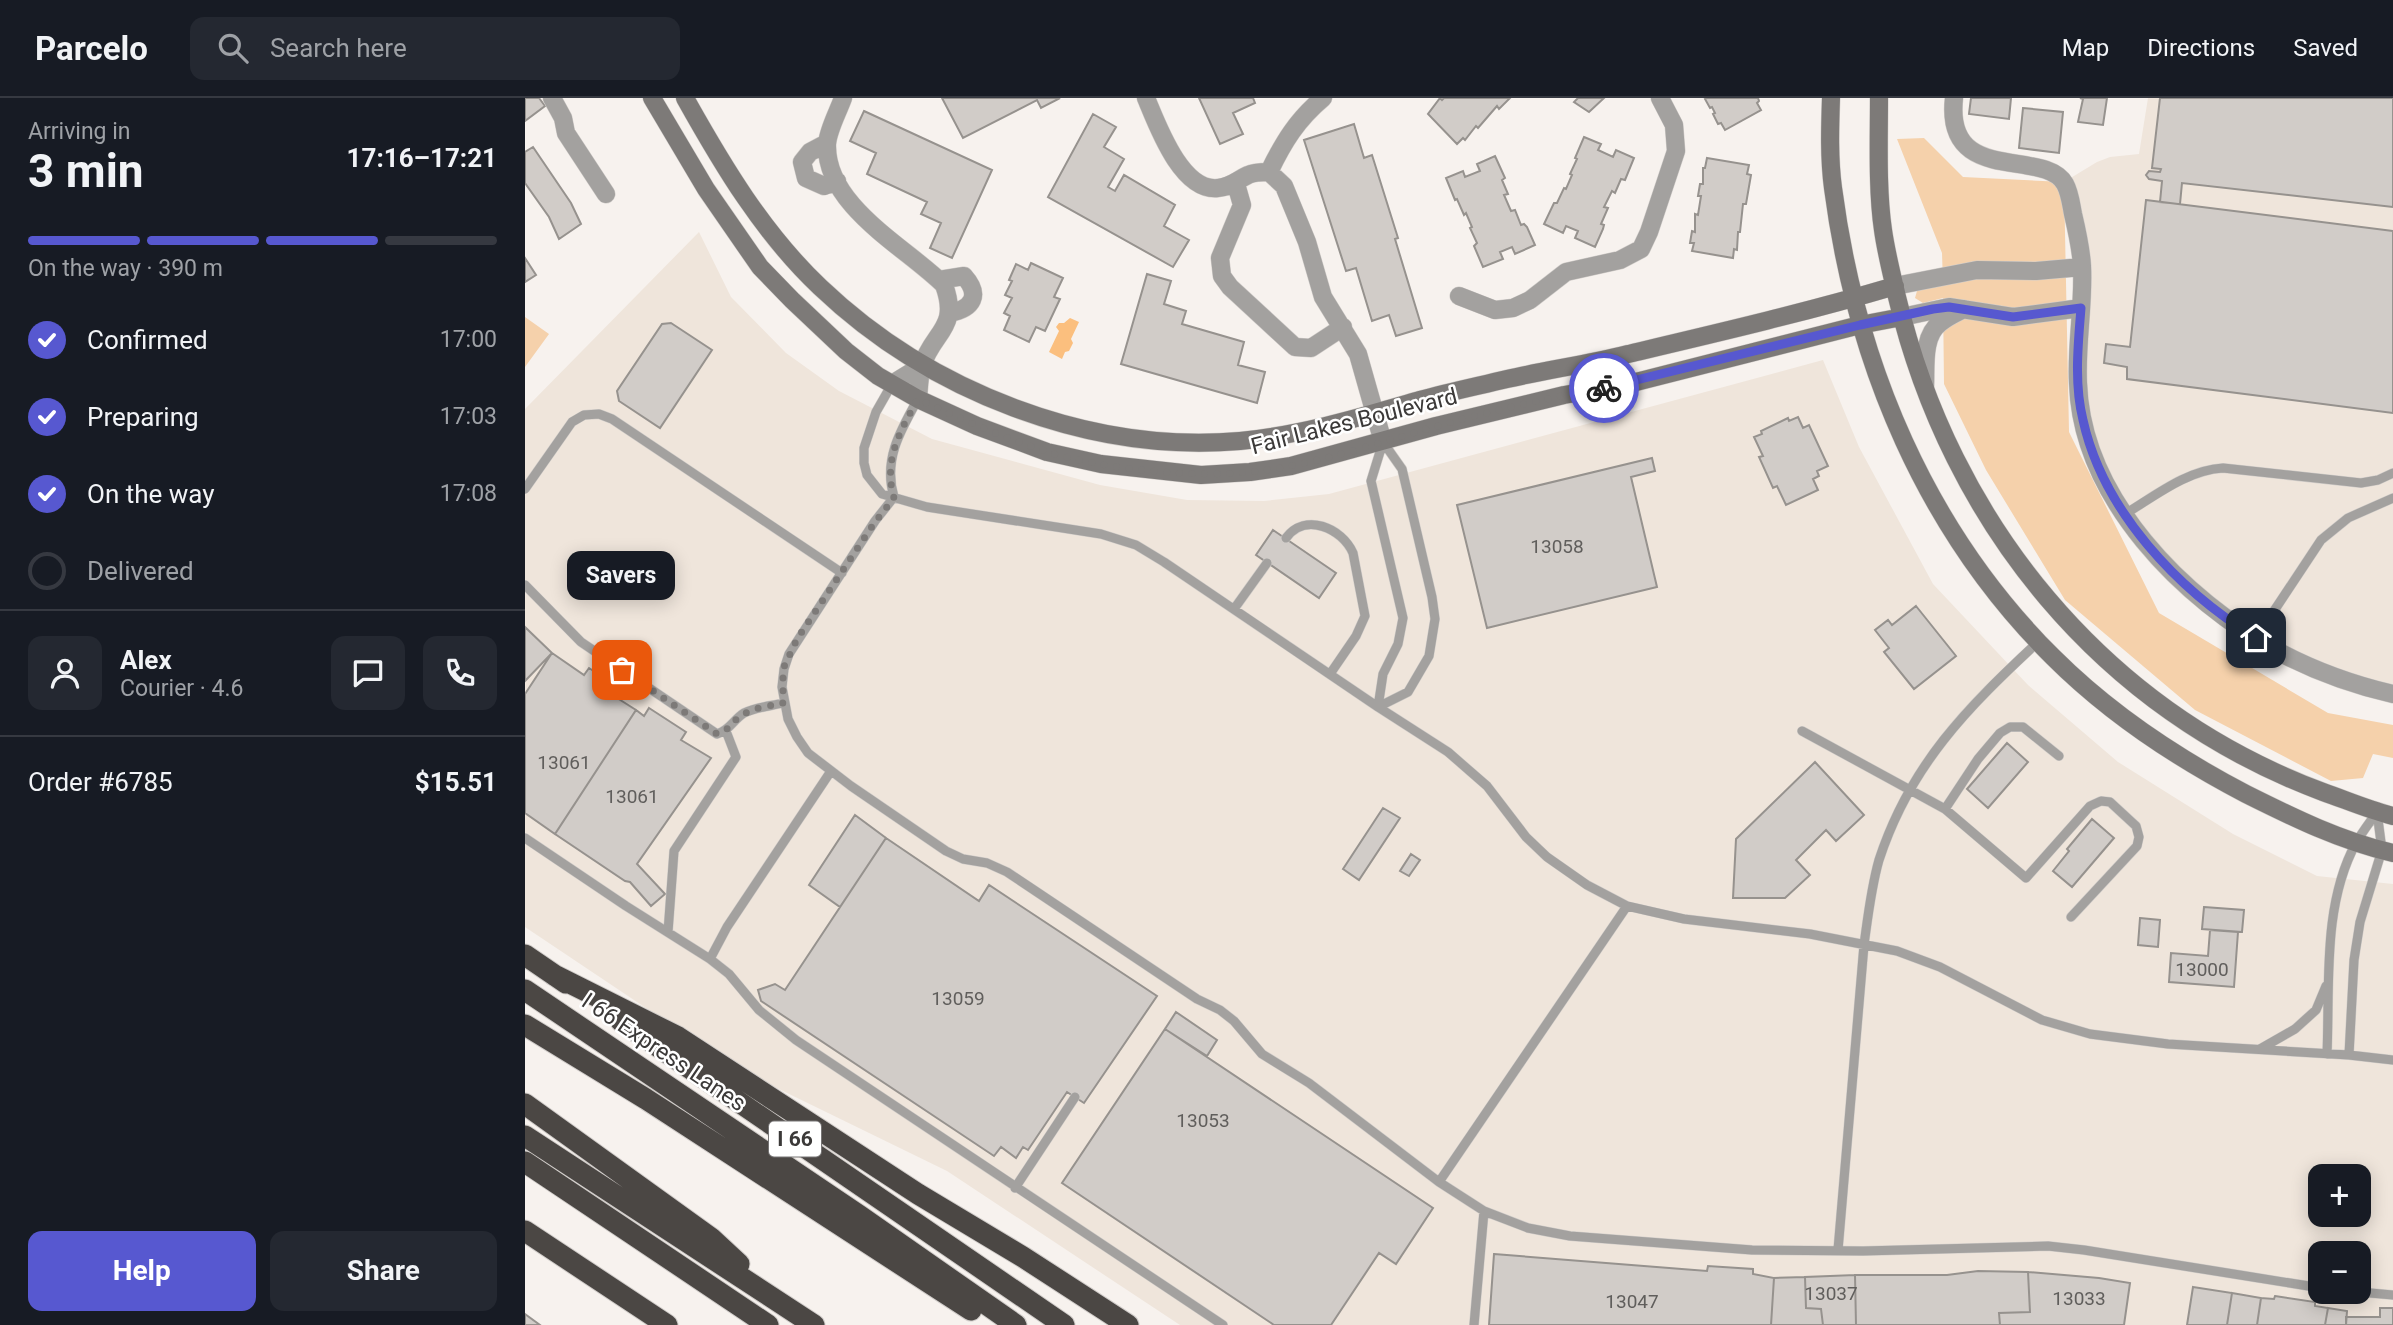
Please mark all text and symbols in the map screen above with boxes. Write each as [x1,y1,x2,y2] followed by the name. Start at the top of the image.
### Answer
[190,17,680,80] search box
[35,29,148,68] text: Parcelo
[214,29,252,67] icon: search
[270,33,407,63] text: Search here
[2062,34,2109,62] text: Map
[2147,34,2255,62] text: Directions
[2293,34,2358,62] text: Saved
[28,118,131,145] text: Arriving in
[347,143,497,173] text: 17:16–17:21
[28,144,144,198] text: 3 min
[28,255,223,282] text: On the way · 390 m
[28,321,66,359] icon: check
[87,325,208,355] text: Confirmed
[440,326,497,353] text: 17:00
[1569,353,1639,423] courier
[1585,369,1623,407] icon: bike
[1248,383,1460,460] street label: Fair Lakes Boulevard
[28,398,66,436] icon: check
[87,402,199,432] text: Preparing
[440,403,497,430] text: 17:03
[28,475,66,513] icon: check
[87,479,215,509] text: On the way
[440,480,497,507] text: 17:08
[1530,535,1584,558] house number: 13058
[568,551,676,600] callout: Savers
[87,556,194,586] text: Delivered
[586,562,656,589] text: Savers
[2226,608,2286,668] pin
[2237,619,2275,657] icon: home
[28,636,102,710] button: person
[331,636,405,710] button: chat
[423,636,497,710] button: phone
[592,640,652,700] pin
[120,645,172,675] text: Alex
[603,651,641,689] icon: bag
[120,675,243,702] text: Courier · 4.6
[537,751,591,774] house number: 13061
[28,767,173,797] text: Order #6785
[415,767,497,797] text: $15.51
[605,785,659,808] house number: 13061
[2175,958,2229,981] house number: 13000
[931,987,985,1010] house number: 13059
[577,988,751,1117] street label: I 66 Express Lanes
[1176,1109,1230,1132] house number: 13053
[769,1122,821,1156] road number: I 66
[2308,1164,2371,1304] map controls
[2308,1164,2371,1227] button: +
[28,1231,256,1311] button: Help
[270,1231,497,1311] button: Share
[2308,1241,2371,1304] button: −
[1804,1282,1858,1305] house number: 13037
[2052,1287,2106,1310] house number: 13033
[1605,1290,1659,1313] house number: 13047

